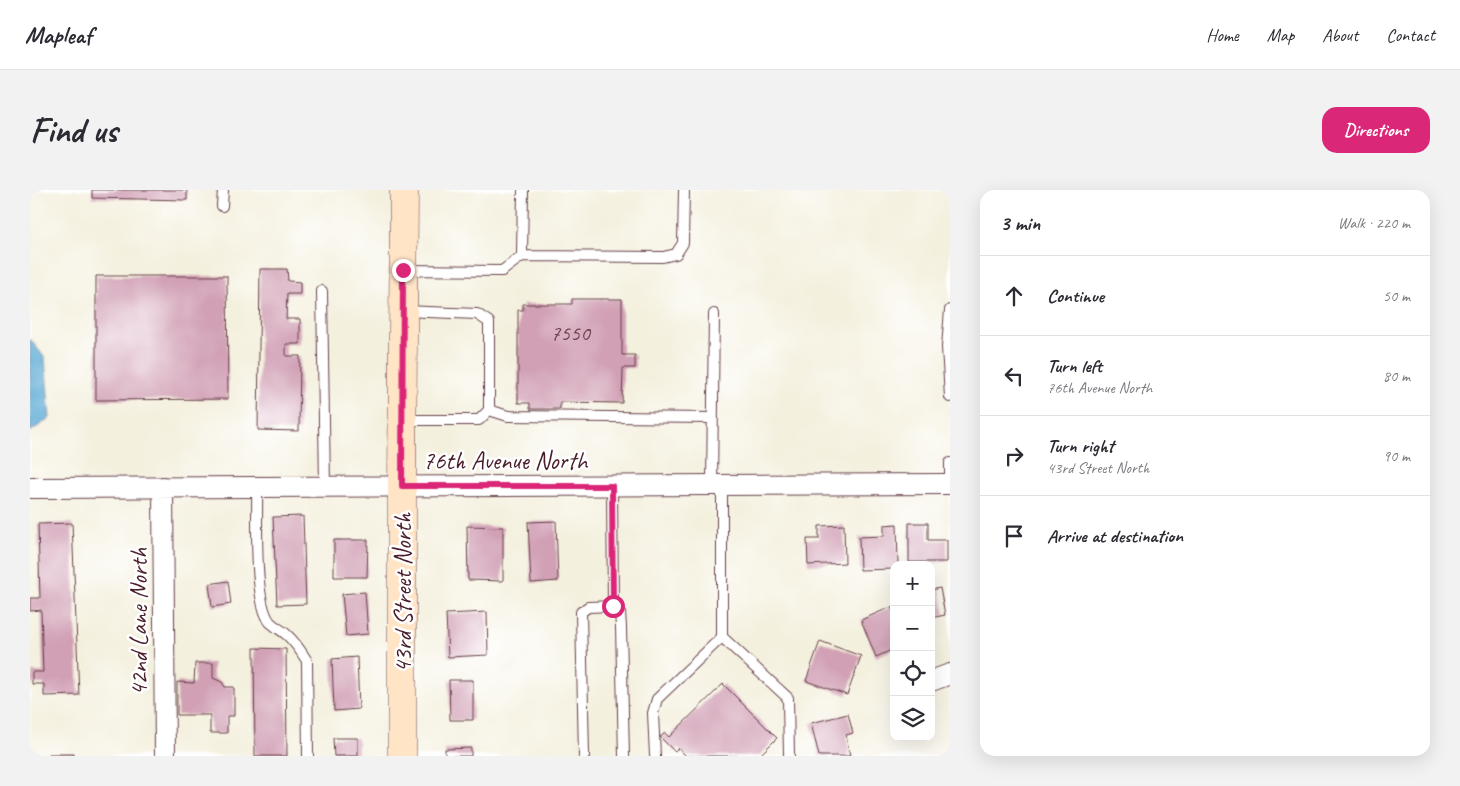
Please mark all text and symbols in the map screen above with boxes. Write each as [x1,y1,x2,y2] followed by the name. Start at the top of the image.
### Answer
[25,20,92,50] text: Mapleaf
[1206,24,1239,46] text: Home
[1267,24,1294,46] text: Map
[1322,24,1358,46] text: About
[1386,24,1435,46] text: Contact
[1322,107,1430,153] button: Directions
[30,108,117,153] text: Find us
[1000,210,1040,236] text: 3 min
[1338,213,1410,233] text: Walk · 220 m
[392,259,415,282] route end
[1000,282,1028,310] icon: ahead
[1047,284,1104,308] text: Continue
[1383,286,1410,306] text: 50 m
[550,319,592,347] house number: 7550
[1047,354,1102,378] text: Turn left
[1000,362,1028,390] icon: left
[1383,366,1410,386] text: 80 m
[1047,378,1152,398] text: 76th Avenue North
[1047,434,1114,458] text: Turn right
[1000,442,1028,470] icon: right
[423,445,589,477] street label: 76th Avenue North
[1383,446,1410,466] text: 90 m
[1047,458,1149,478] text: 43rd Street North
[387,511,419,673] street label: 43rd Street North
[1000,522,1028,550] icon: arrive
[1047,524,1183,548] text: Arrive at destination
[123,547,155,696] street label: 42nd Lane North
[890,561,935,741] map controls
[890,561,935,606] button: +
[602,595,625,618] route start
[890,606,935,651] button: −
[890,651,935,696] button: locate
[890,696,935,741] button: layers

